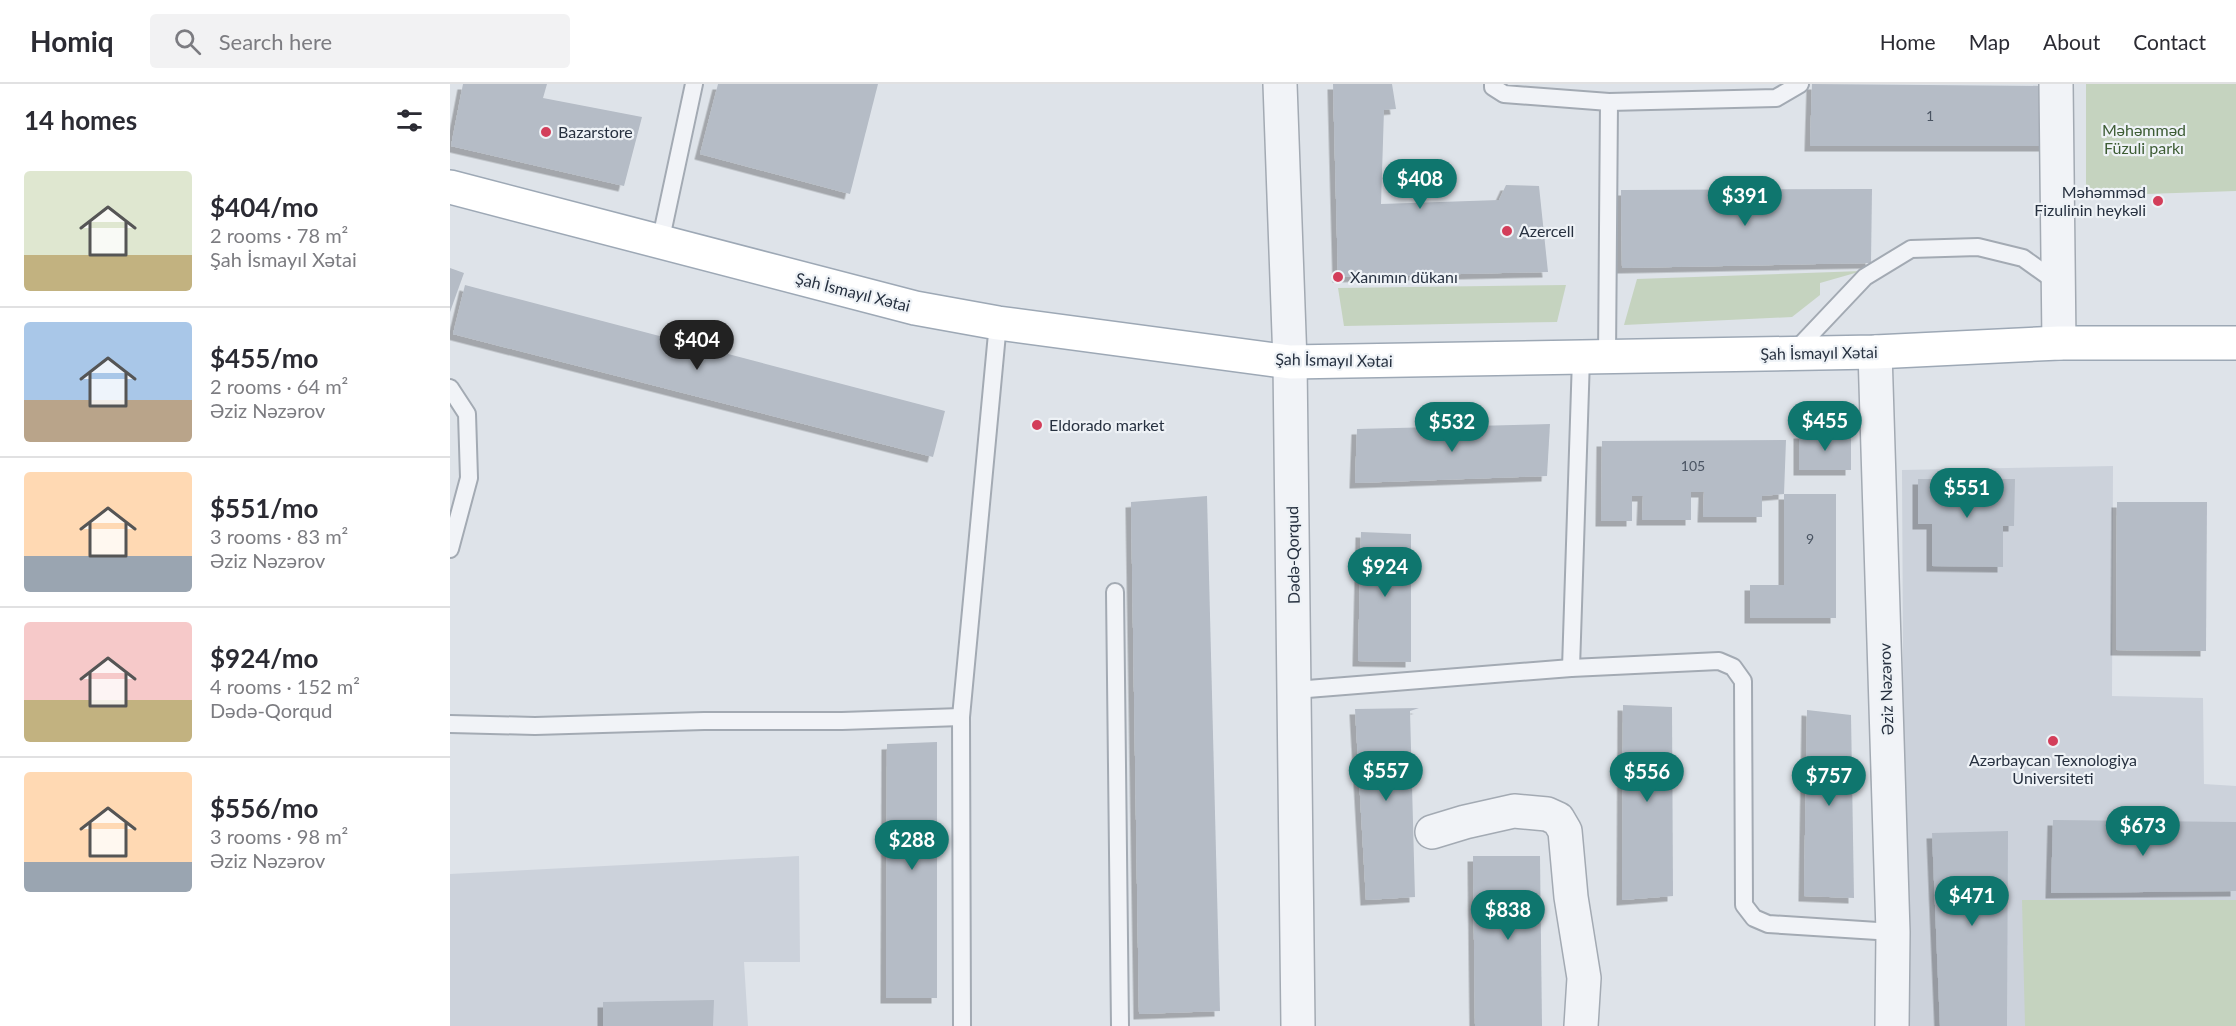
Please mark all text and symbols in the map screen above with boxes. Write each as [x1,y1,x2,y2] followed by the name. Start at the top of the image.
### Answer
[150,14,570,68] search box
[30,24,114,58] text: Homiq
[171,25,204,58] icon: search
[219,28,332,55] text: Search here
[1880,29,1936,54] text: Home
[1969,29,2010,54] text: Map
[2043,29,2100,54] text: About
[2133,29,2206,54] text: Contact
[24,104,137,136] text: 14 homes
[393,104,426,137] icon: filters
[1926,107,1934,124] house number: 1
[2102,120,2186,157] park label: Məhəmməd Füzuli parkı
[558,122,633,141] place label: Bazarstore
[539,125,553,139] marker: Bazarstore
[1384,159,1456,210] pin: $408
[1397,166,1443,190] text: $408
[1709,176,1781,227] pin: $391
[2034,182,2146,219] place label: Məhəmməd Fizulinin heykəli
[1722,183,1768,207] text: $391
[210,191,318,223] text: $404/mo
[2151,194,2165,208] marker: Məhəmməd Fizulinin heykəli
[72,195,144,267] icon: home
[1519,221,1574,240] place label: Azercell
[210,223,348,247] text: 2 rooms · 78 m²
[1500,224,1514,238] marker: Azercell
[210,247,357,271] text: Şah İsmayıl Xətai
[1350,267,1458,286] place label: Xanımın dükanı
[794,268,912,315] street label: Şah İsmayıl Xətai
[1331,270,1345,284] marker: Xanımın dükanı
[661,320,733,371] pin: $404
[674,327,720,351] text: $404
[210,342,318,374] text: $455/mo
[1760,342,1878,363] street label: Şah İsmayıl Xətai
[72,346,144,418] icon: home
[1275,349,1393,370] street label: Şah İsmayıl Xətai
[210,374,348,398] text: 2 rooms · 64 m²
[210,398,325,422] text: Əziz Nəzərov
[1789,401,1861,452] pin: $455
[1416,402,1488,453] pin: $532
[1802,408,1848,432] text: $455
[1429,409,1475,433] text: $532
[1049,415,1165,434] place label: Eldorado market
[1030,418,1044,432] marker: Eldorado market
[1681,457,1705,474] house number: 105
[1931,468,2003,519] pin: $551
[1944,475,1990,499] text: $551
[210,492,318,524] text: $551/mo
[72,496,144,568] icon: home
[1282,506,1303,604] street label: Dədə-Qorqud
[210,524,348,548] text: 3 rooms · 83 m²
[1806,530,1814,547] house number: 9
[1349,547,1421,598] pin: $924
[210,548,325,572] text: Əziz Nəzərov
[1362,554,1408,578] text: $924
[210,642,318,674] text: $924/mo
[1874,642,1897,735] street label: Əziz Nəzərov
[72,646,144,718] icon: home
[210,674,360,698] text: 4 rooms · 152 m²
[210,698,333,722] text: Dədə-Qorqud
[2046,734,2060,748] marker: Azərbaycan Texnologiya Universiteti
[1969,750,2137,787] place label: Azərbaycan Texnologiya Universiteti
[1350,751,1422,802] pin: $557
[1611,752,1683,803] pin: $556
[1793,756,1865,807] pin: $757
[1363,758,1409,782] text: $557
[1624,759,1670,783] text: $556
[1806,763,1852,787] text: $757
[210,792,318,824] text: $556/mo
[72,796,144,868] icon: home
[2107,806,2179,857] pin: $673
[2120,813,2166,837] text: $673
[876,820,948,871] pin: $288
[210,824,348,848] text: 3 rooms · 98 m²
[889,827,935,851] text: $288
[210,848,325,872] text: Əziz Nəzərov
[1936,876,2008,927] pin: $471
[1949,883,1995,907] text: $471
[1472,890,1544,941] pin: $838
[1485,897,1531,921] text: $838

